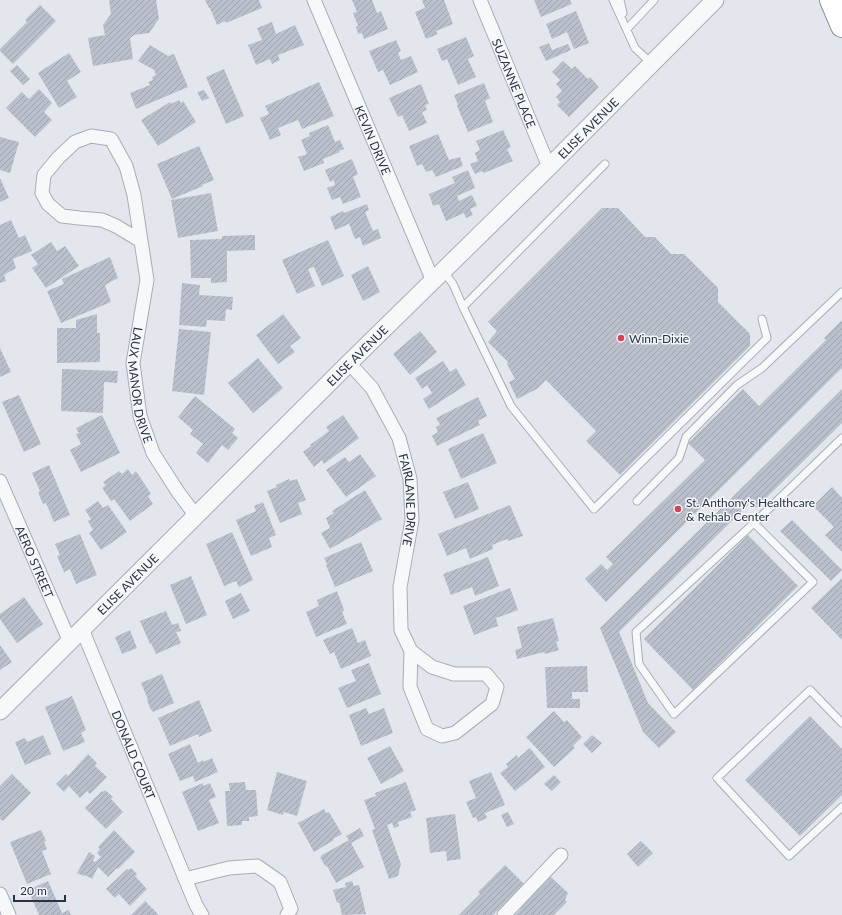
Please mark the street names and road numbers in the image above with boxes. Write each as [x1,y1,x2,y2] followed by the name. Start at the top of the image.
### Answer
[489,36,540,130] street label: SUZANNE PLACE
[554,94,621,162] street label: ELISE AVENUE
[352,103,395,177] street label: KEVIN DRIVE
[323,322,391,389] street label: ELISE AVENUE
[125,326,156,445] street label: LAUX MANOR DRIVE
[396,452,420,548] street label: FAIRLANE DRIVE
[13,523,57,600] street label: AERO STREET
[94,550,161,617] street label: ELISE AVENUE
[109,708,159,802] street label: DONALD COURT

